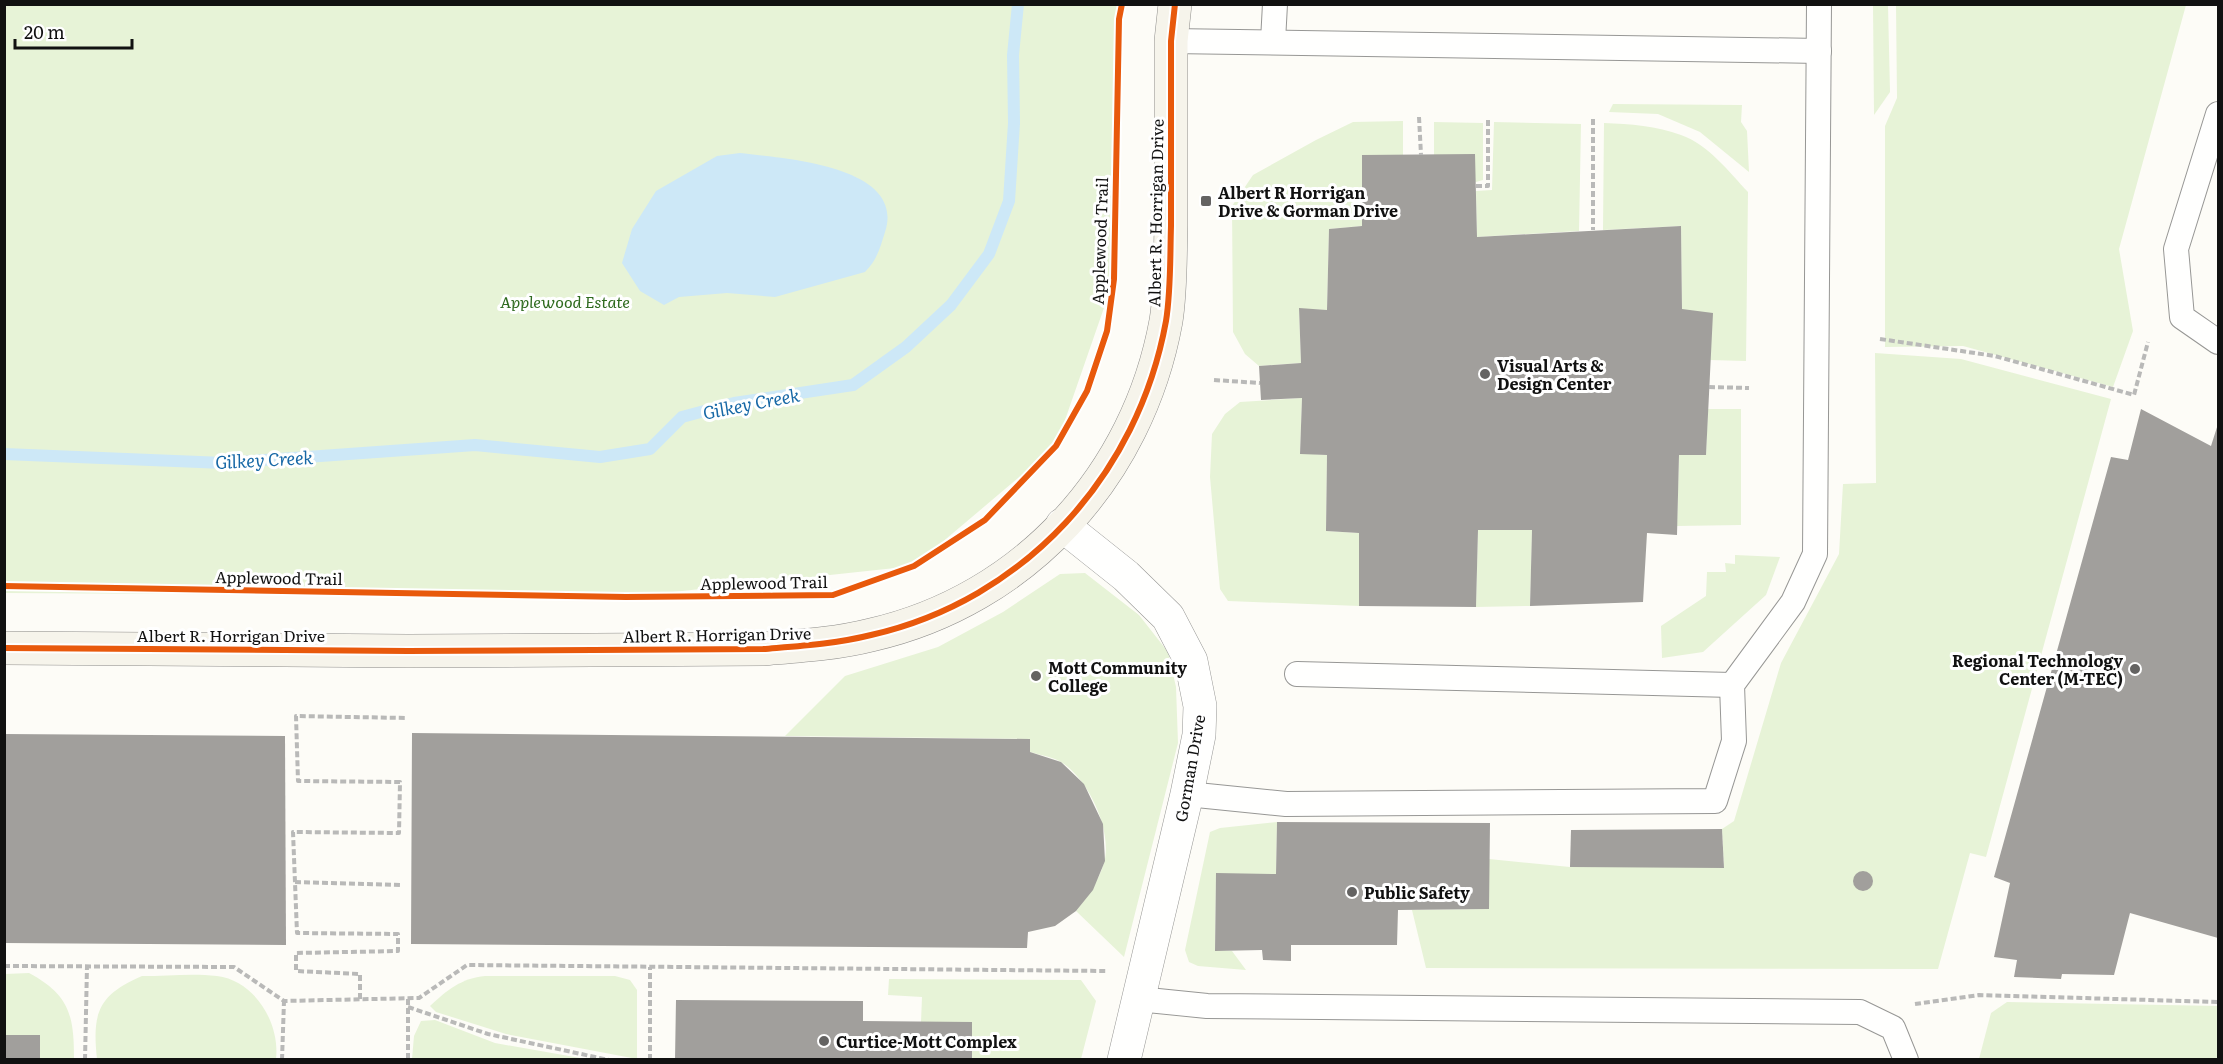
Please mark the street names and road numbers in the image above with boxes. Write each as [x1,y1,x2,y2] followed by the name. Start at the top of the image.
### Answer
[1141,119,1169,307] street label: Albert R. Horrigan Drive
[1085,177,1113,305] street label: Applewood Trail
[215,564,343,590] street label: Applewood Trail
[700,569,828,595] street label: Applewood Trail
[623,620,811,648] street label: Albert R. Horrigan Drive
[137,623,325,647] street label: Albert R. Horrigan Drive
[1168,712,1210,824] street label: Gorman Drive

